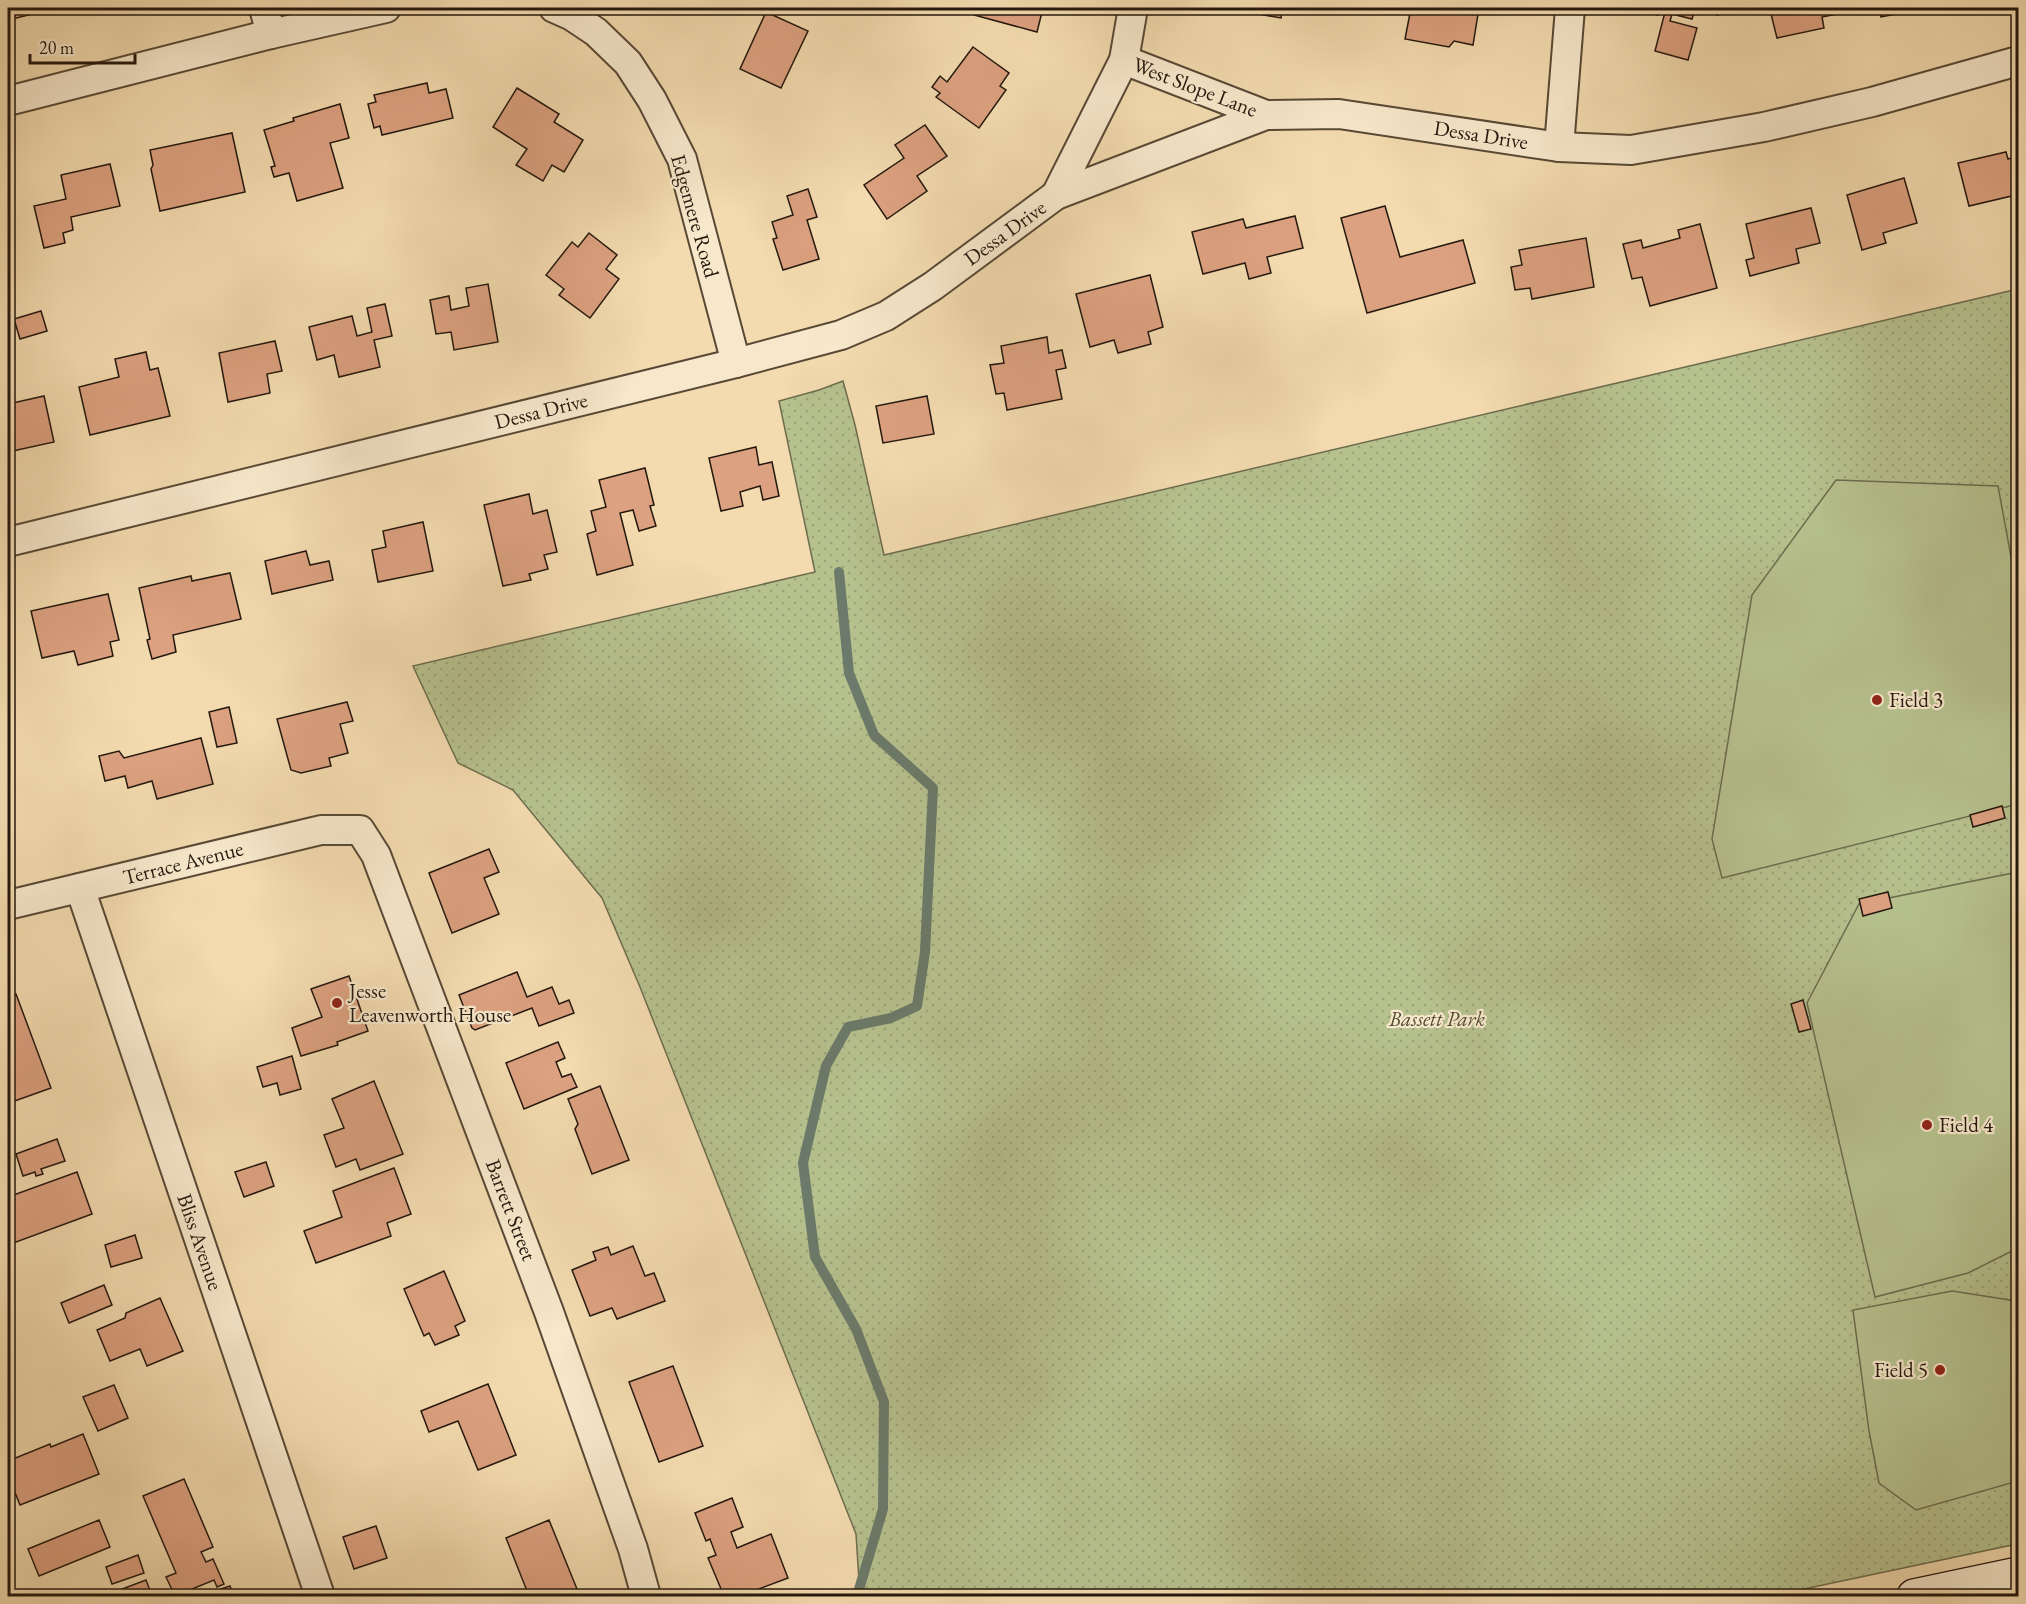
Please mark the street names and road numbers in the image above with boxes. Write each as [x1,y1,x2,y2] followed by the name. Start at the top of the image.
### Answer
[1129,50,1261,123] street label: West Slope Lane
[1432,114,1530,155] street label: Dessa Drive
[665,151,726,281] street label: Edgemere Road
[958,194,1051,271] street label: Dessa Drive
[492,386,590,435] street label: Dessa Drive
[120,835,246,891] street label: Terrace Avenue
[480,1155,543,1265] street label: Barrett Street
[171,1190,230,1294] street label: Bliss Avenue

